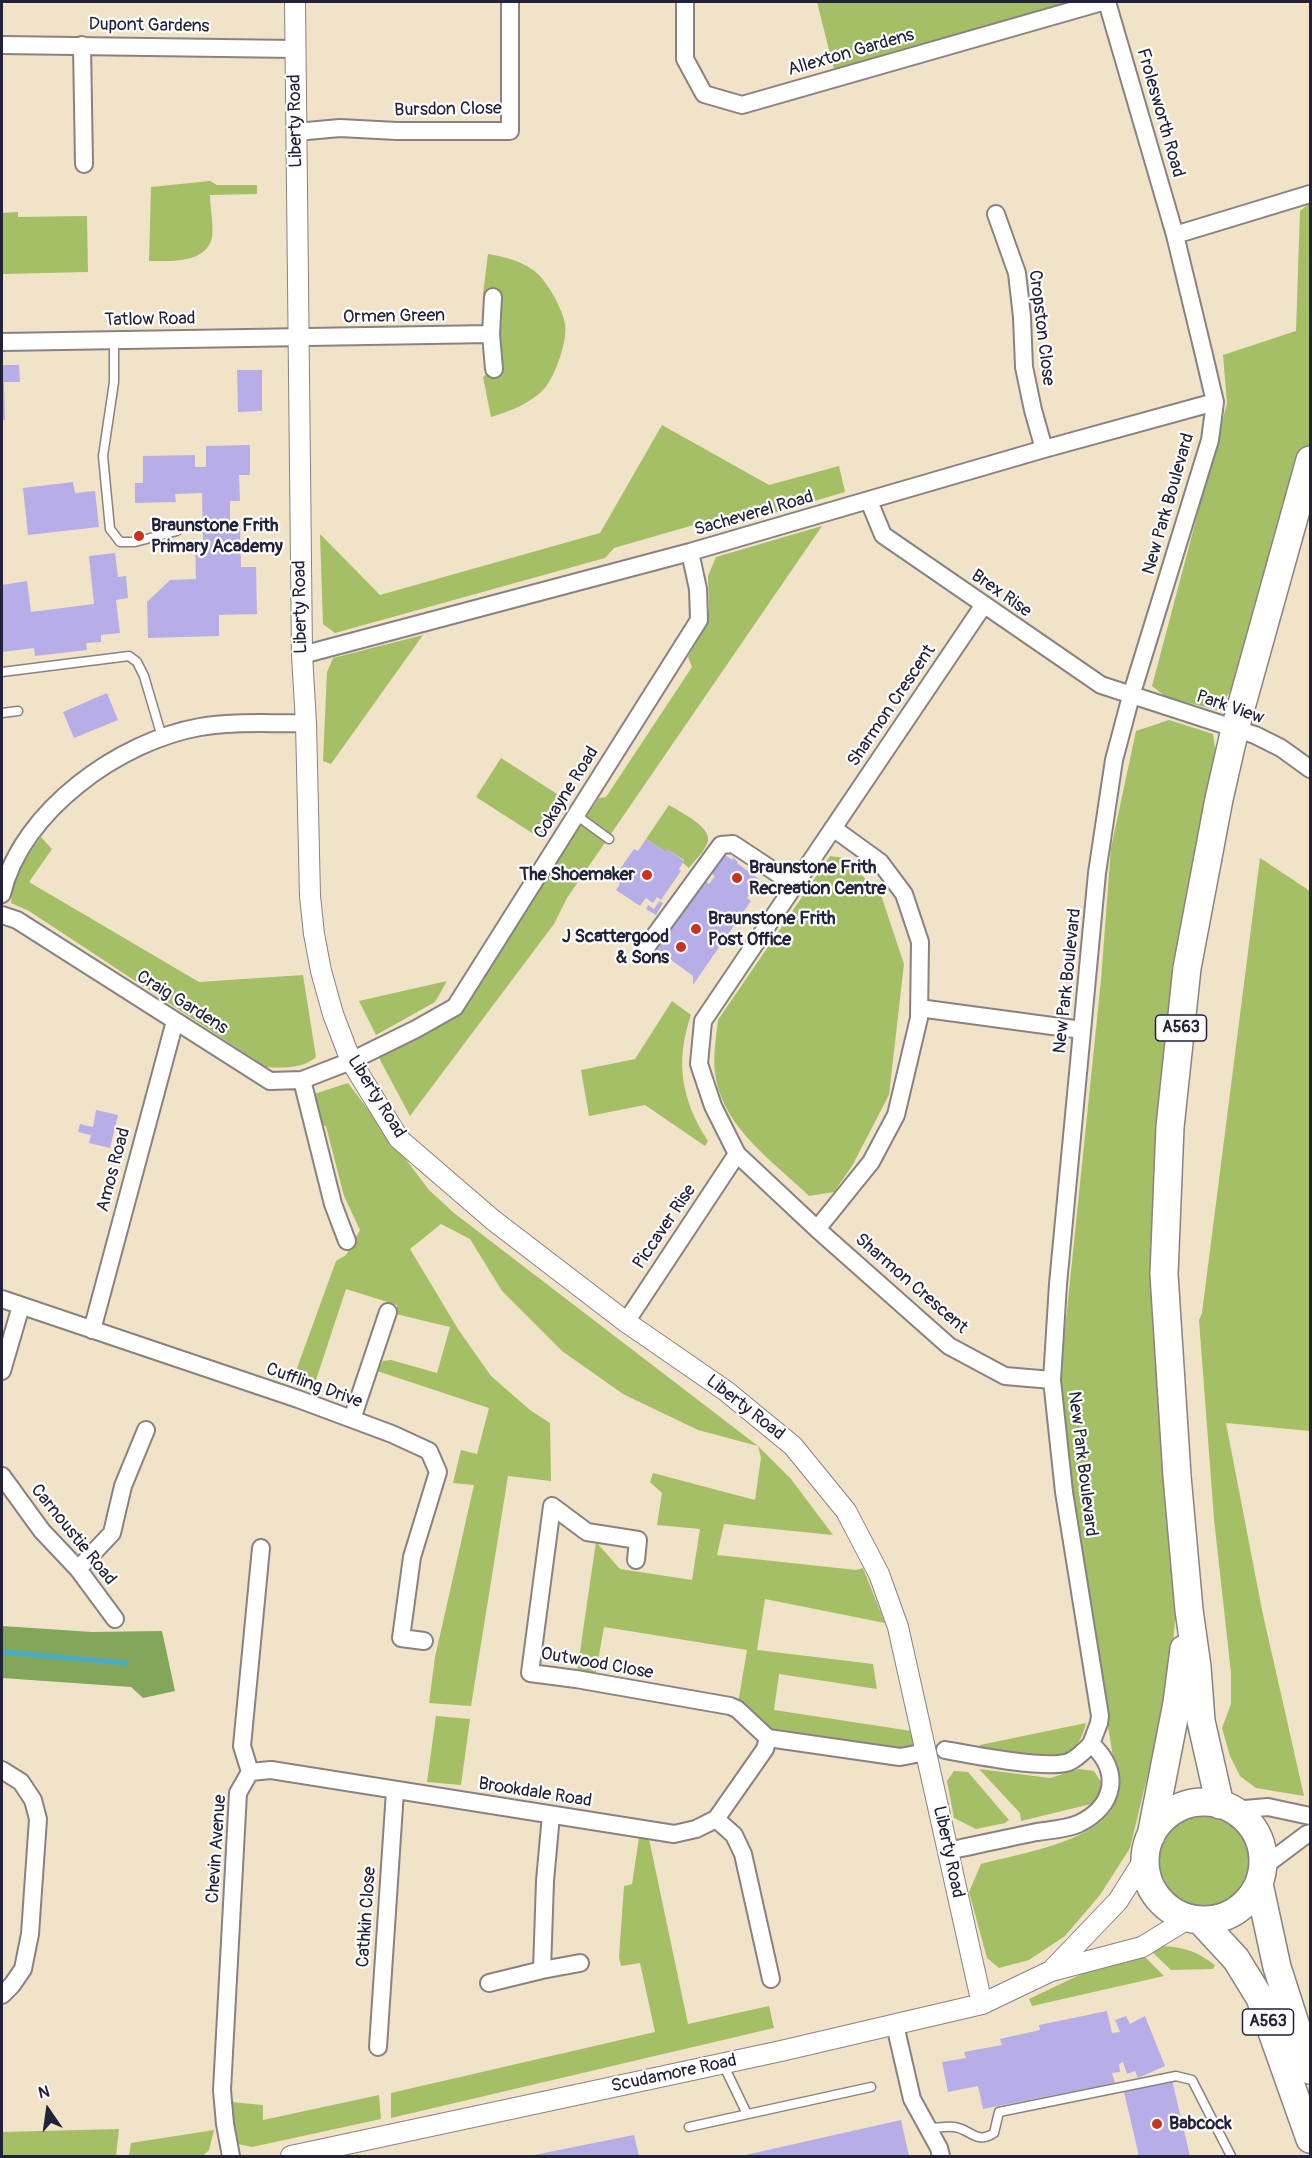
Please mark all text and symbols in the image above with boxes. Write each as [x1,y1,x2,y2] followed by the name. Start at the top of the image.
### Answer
[88,14,210,38] street label: Dupont Gardens
[785,25,917,81] street label: Allexton Gardens
[1131,46,1189,180] street label: Frolesworth Road
[284,74,308,168] street label: Liberty Road
[394,98,502,122] street label: Bursdon Close
[1023,269,1059,387] street label: Cropston Close
[343,305,445,329] street label: Ormen Green
[104,308,196,332] street label: Tatlow Road
[1139,431,1199,577] street label: New Park Boulevard
[692,487,816,541] street label: Sacheverel Road
[151,515,283,558] place label: Braunstone Frith Primary Academy
[132,529,146,543] marker: Braunstone Frith Primary Academy
[289,560,313,654] street label: Liberty Road
[967,565,1035,623] street label: Brex Rise
[843,641,941,771] street label: Sharmon Crescent
[1193,686,1267,730] street label: Park View
[530,743,604,843] street label: Cokayne Road
[749,857,886,900] place label: Braunstone Frith Recreation Centre
[519,864,635,886] place label: The Shoemaker
[640,868,654,882] marker: The Shoemaker
[730,871,744,885] marker: Braunstone Frith Recreation Centre
[1050,907,1086,1055] street label: New Park Boulevard
[708,908,835,950] place label: Braunstone Frith Post Office
[689,922,703,936] marker: Braunstone Frith Post Office
[562,926,669,968] place label: J Scattergood & Sons
[674,940,688,954] marker: J Scattergood & Sons
[132,966,232,1040] street label: Craig Gardens
[1156,1015,1206,1041] road number: A563
[342,1052,410,1142] street label: Liberty Road
[92,1126,136,1214] street label: Amos Road
[629,1180,701,1274] street label: Piccaver Rise
[850,1229,972,1339] street label: Sharmon Crescent
[263,1359,365,1413] street label: Cuffling Drive
[701,1371,789,1445] street label: Liberty Road
[1062,1390,1102,1538] street label: New Park Boulevard
[26,1480,120,1590] street label: Carnoustie Road
[539,1643,655,1685] street label: Outwood Close
[477,1773,593,1813] street label: Brookdale Road
[202,1794,232,1904] street label: Chevin Avenue
[928,1804,968,1900] street label: Liberty Road
[353,1866,381,1968] street label: Cathkin Close
[1242,2009,1294,2035] road number: A563
[609,2050,739,2098] street label: Scudamore Road
[18,2080,78,2140] north arrow
[36,2082,51,2103] text: N
[1169,2113,1232,2135] place label: Babcock
[1150,2117,1164,2131] marker: Babcock

